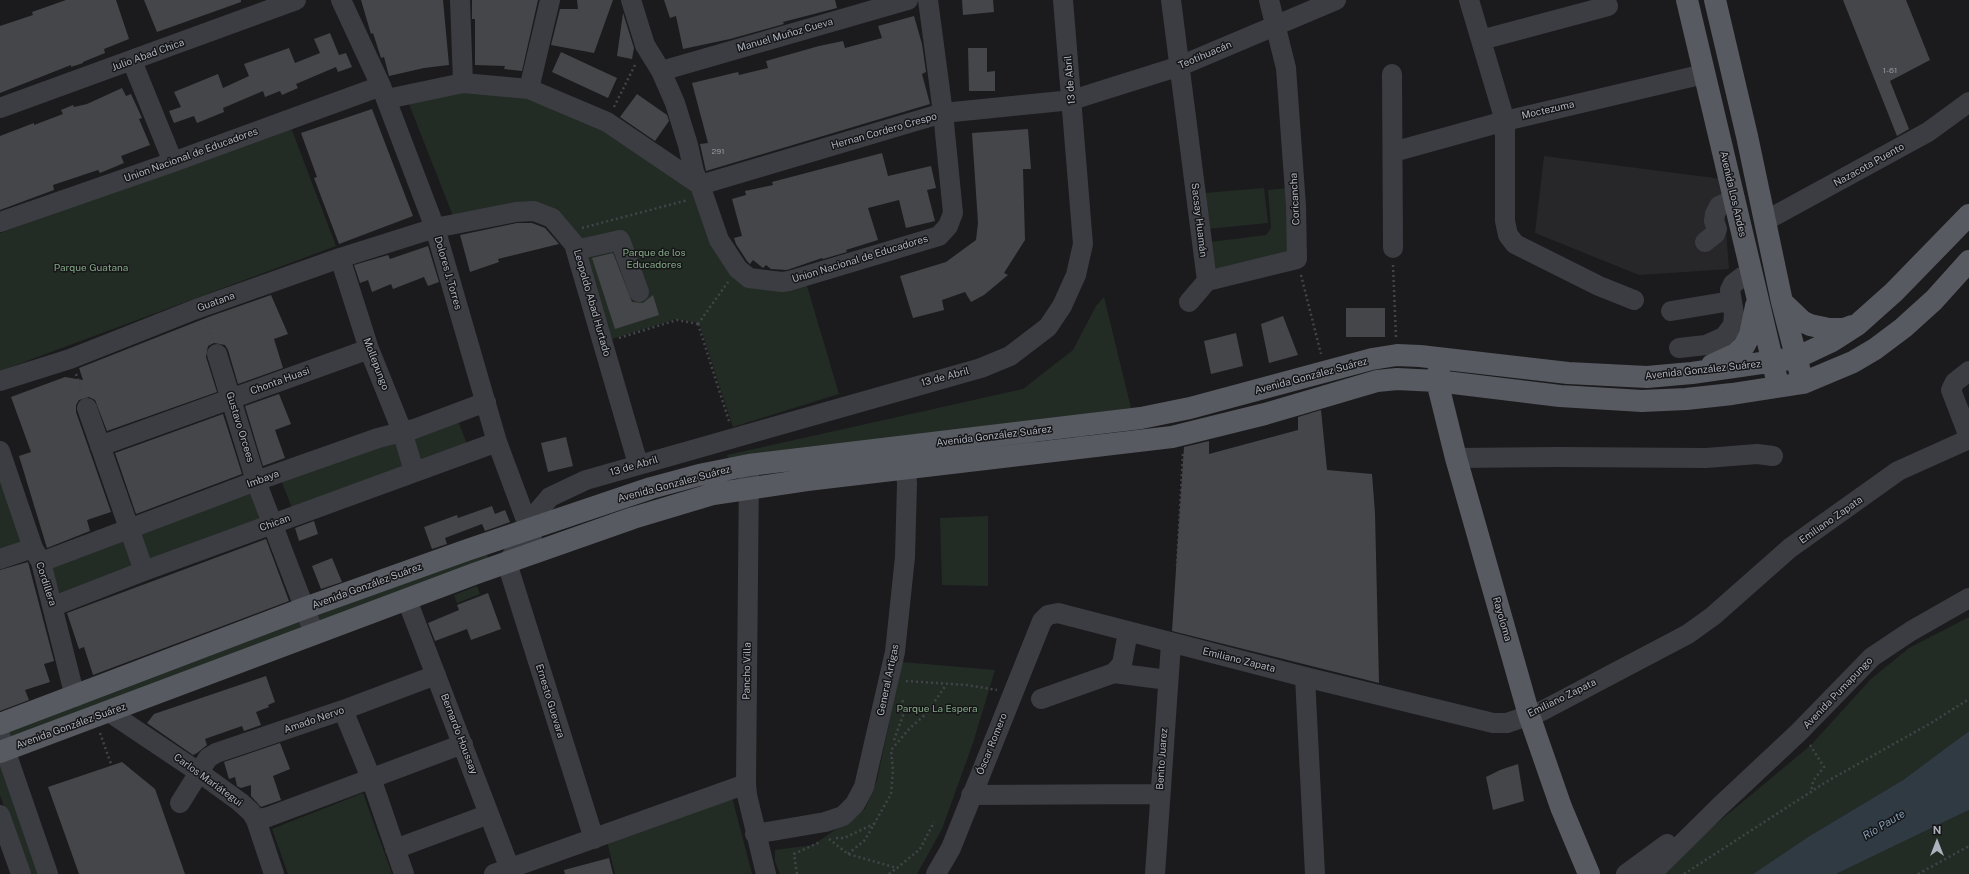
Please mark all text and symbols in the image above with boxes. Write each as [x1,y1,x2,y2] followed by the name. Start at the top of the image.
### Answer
[736,16,834,54] street label: Manuel Muñoz Cueva
[110,36,186,74] street label: Julio Abad Chica
[1177,38,1233,72] street label: Teotihuacán
[1062,55,1078,105] street label: 13 de Abril
[1883,66,1897,76] house number: 1-61
[1520,98,1576,122] street label: Moctezuma
[830,110,938,152] street label: Hernan Cordero Crespo
[123,125,259,185] street label: Union Nacional de Educadores
[1832,141,1906,189] street label: Nazacota Puento
[711,147,725,157] house number: 291
[1717,150,1749,238] street label: Avenida Los Andes
[1288,173,1302,225] street label: Coricancha
[1188,182,1210,258] street label: Sacsay Huamán
[791,233,929,285] street label: Union Nacional de Educadores
[432,235,464,311] street label: Dolores J. Torres
[622,247,686,270] park label: Parque de los Educadores
[571,248,613,358] street label: Leopoldo Abad Hurtado
[54,262,128,274] park label: Parque Guatana
[196,290,236,314] street label: Guatana
[361,336,391,392] street label: Mollepungo
[1253,355,1369,397] street label: Avenida González Suárez
[1645,358,1761,382] street label: Avenida González Suárez
[249,365,311,397] street label: Chonta Huasi
[920,365,970,389] street label: 13 de Abril
[224,390,256,464] street label: Gustavo Orcees
[936,423,1052,449] street label: Avenida González Suárez
[609,453,659,479] street label: 13 de Abril
[616,463,732,505] street label: Avenida González Suárez
[245,468,281,490] street label: Imbaya
[1797,494,1865,546] street label: Emiliano Zapata
[258,512,292,534] street label: Chican
[310,560,424,612] street label: Avenida González Suárez
[33,561,59,607] street label: Cordillera
[1490,595,1514,643] street label: Rayoloma
[740,642,754,700] street label: Pancho Villa
[875,643,901,717] street label: General Artigas
[1201,645,1277,675] street label: Emiliano Zapata
[1801,655,1875,731] street label: Avenida Pumapungo
[533,663,567,739] street label: Ernesto Guevara
[1526,676,1598,720] street label: Emiliano Zapata
[438,692,480,776] street label: Bernardo Houssay
[14,700,128,752] street label: Avenida González Suárez
[896,703,978,715] park label: Parque La Espera
[282,704,346,736] street label: Amado Nervo
[974,711,1010,777] street label: Óscar Romero
[1154,728,1170,790] street label: Benito Juarez
[171,751,245,809] street label: Carlos Mariátegui
[1860,807,1908,843] water label: Río Paute
[1917,822,1957,862] north arrow
[1933,824,1941,836] text: N

